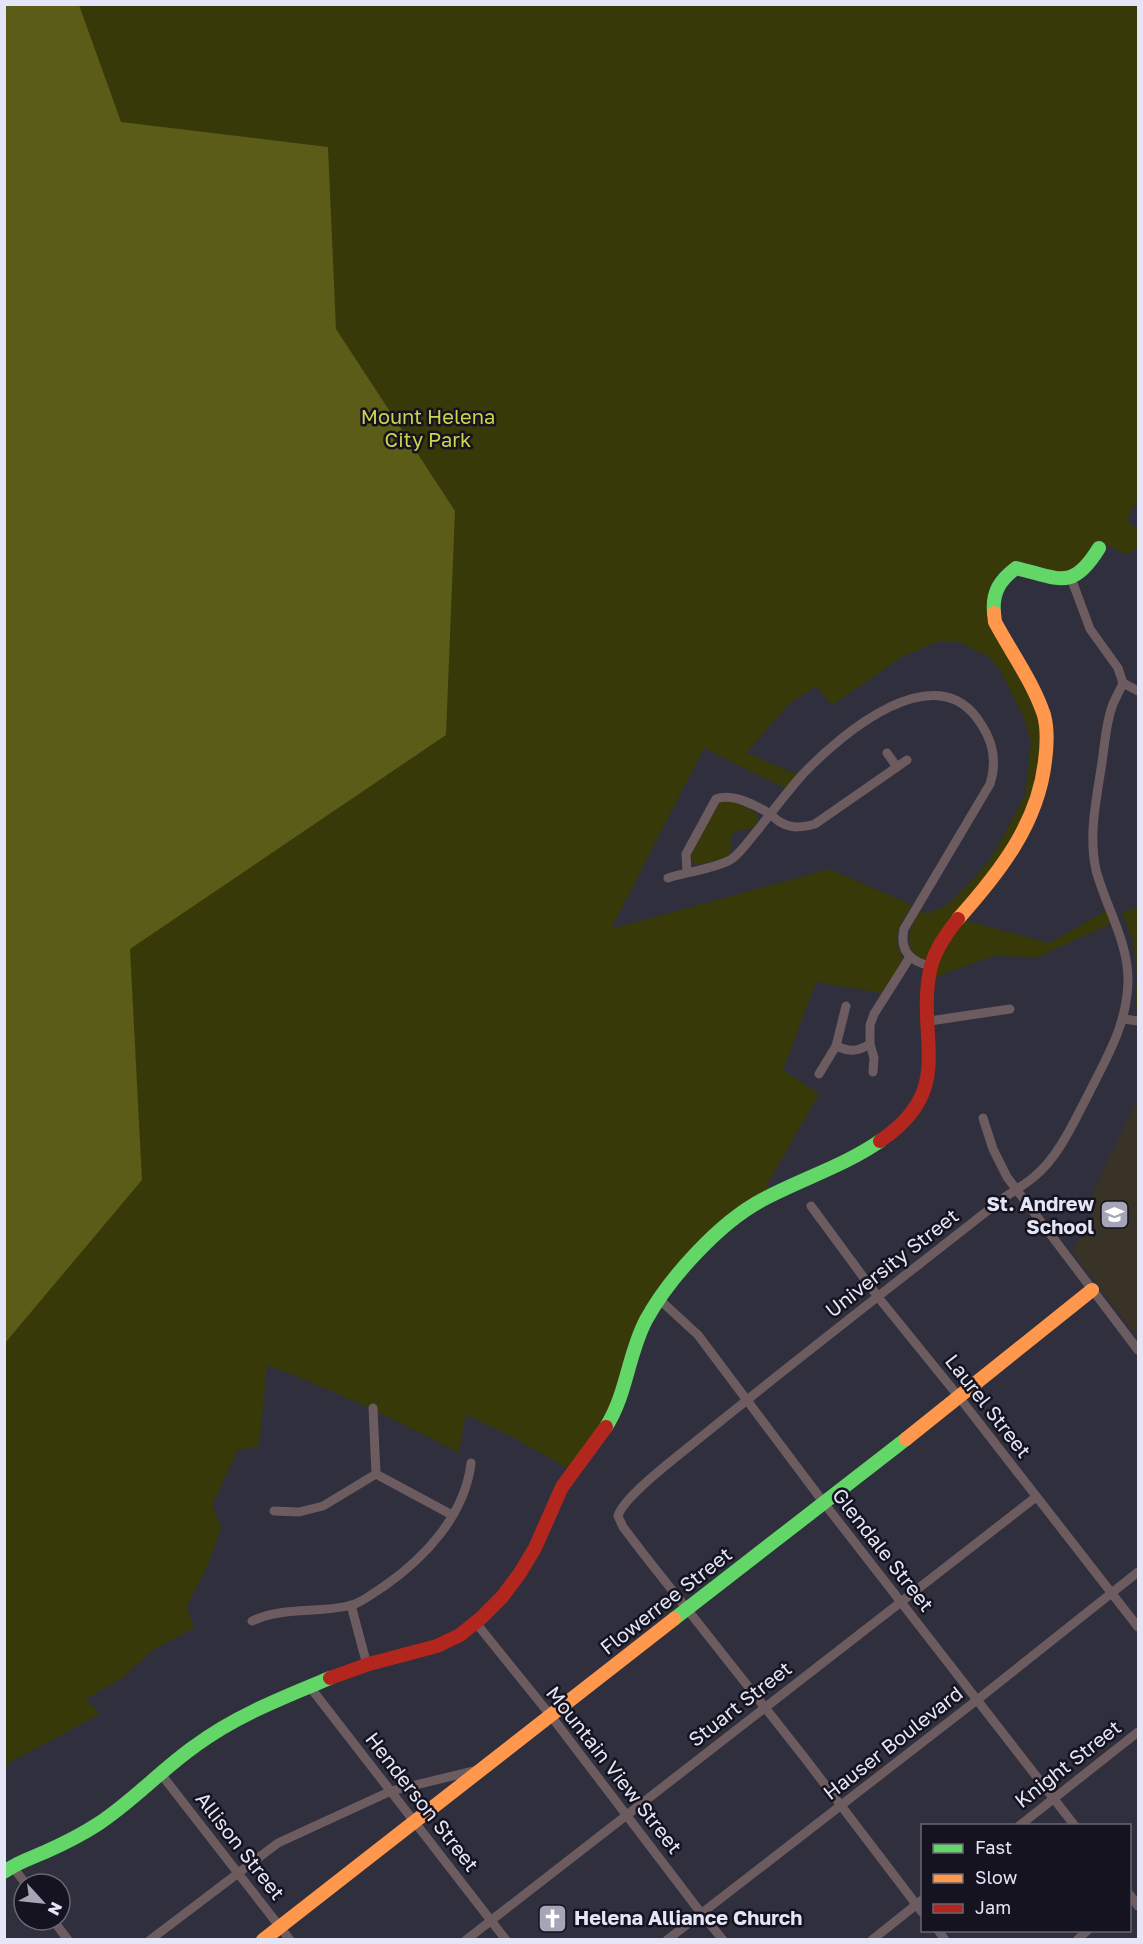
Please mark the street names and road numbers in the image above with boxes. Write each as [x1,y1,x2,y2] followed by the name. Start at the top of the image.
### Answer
[820,1203,963,1322] street label: University Street
[941,1349,1037,1462] street label: Laurel Street
[828,1483,939,1616] street label: Glendale Street
[595,1541,736,1659] street label: Flowerree Street
[683,1656,796,1751] street label: Stuart Street
[818,1680,967,1804] street label: Hauser Boulevard
[542,1681,688,1858] street label: Mountain View Street
[1010,1714,1125,1812] street label: Knight Street
[361,1727,485,1876] street label: Henderson Street
[191,1787,290,1904] street label: Allison Street

